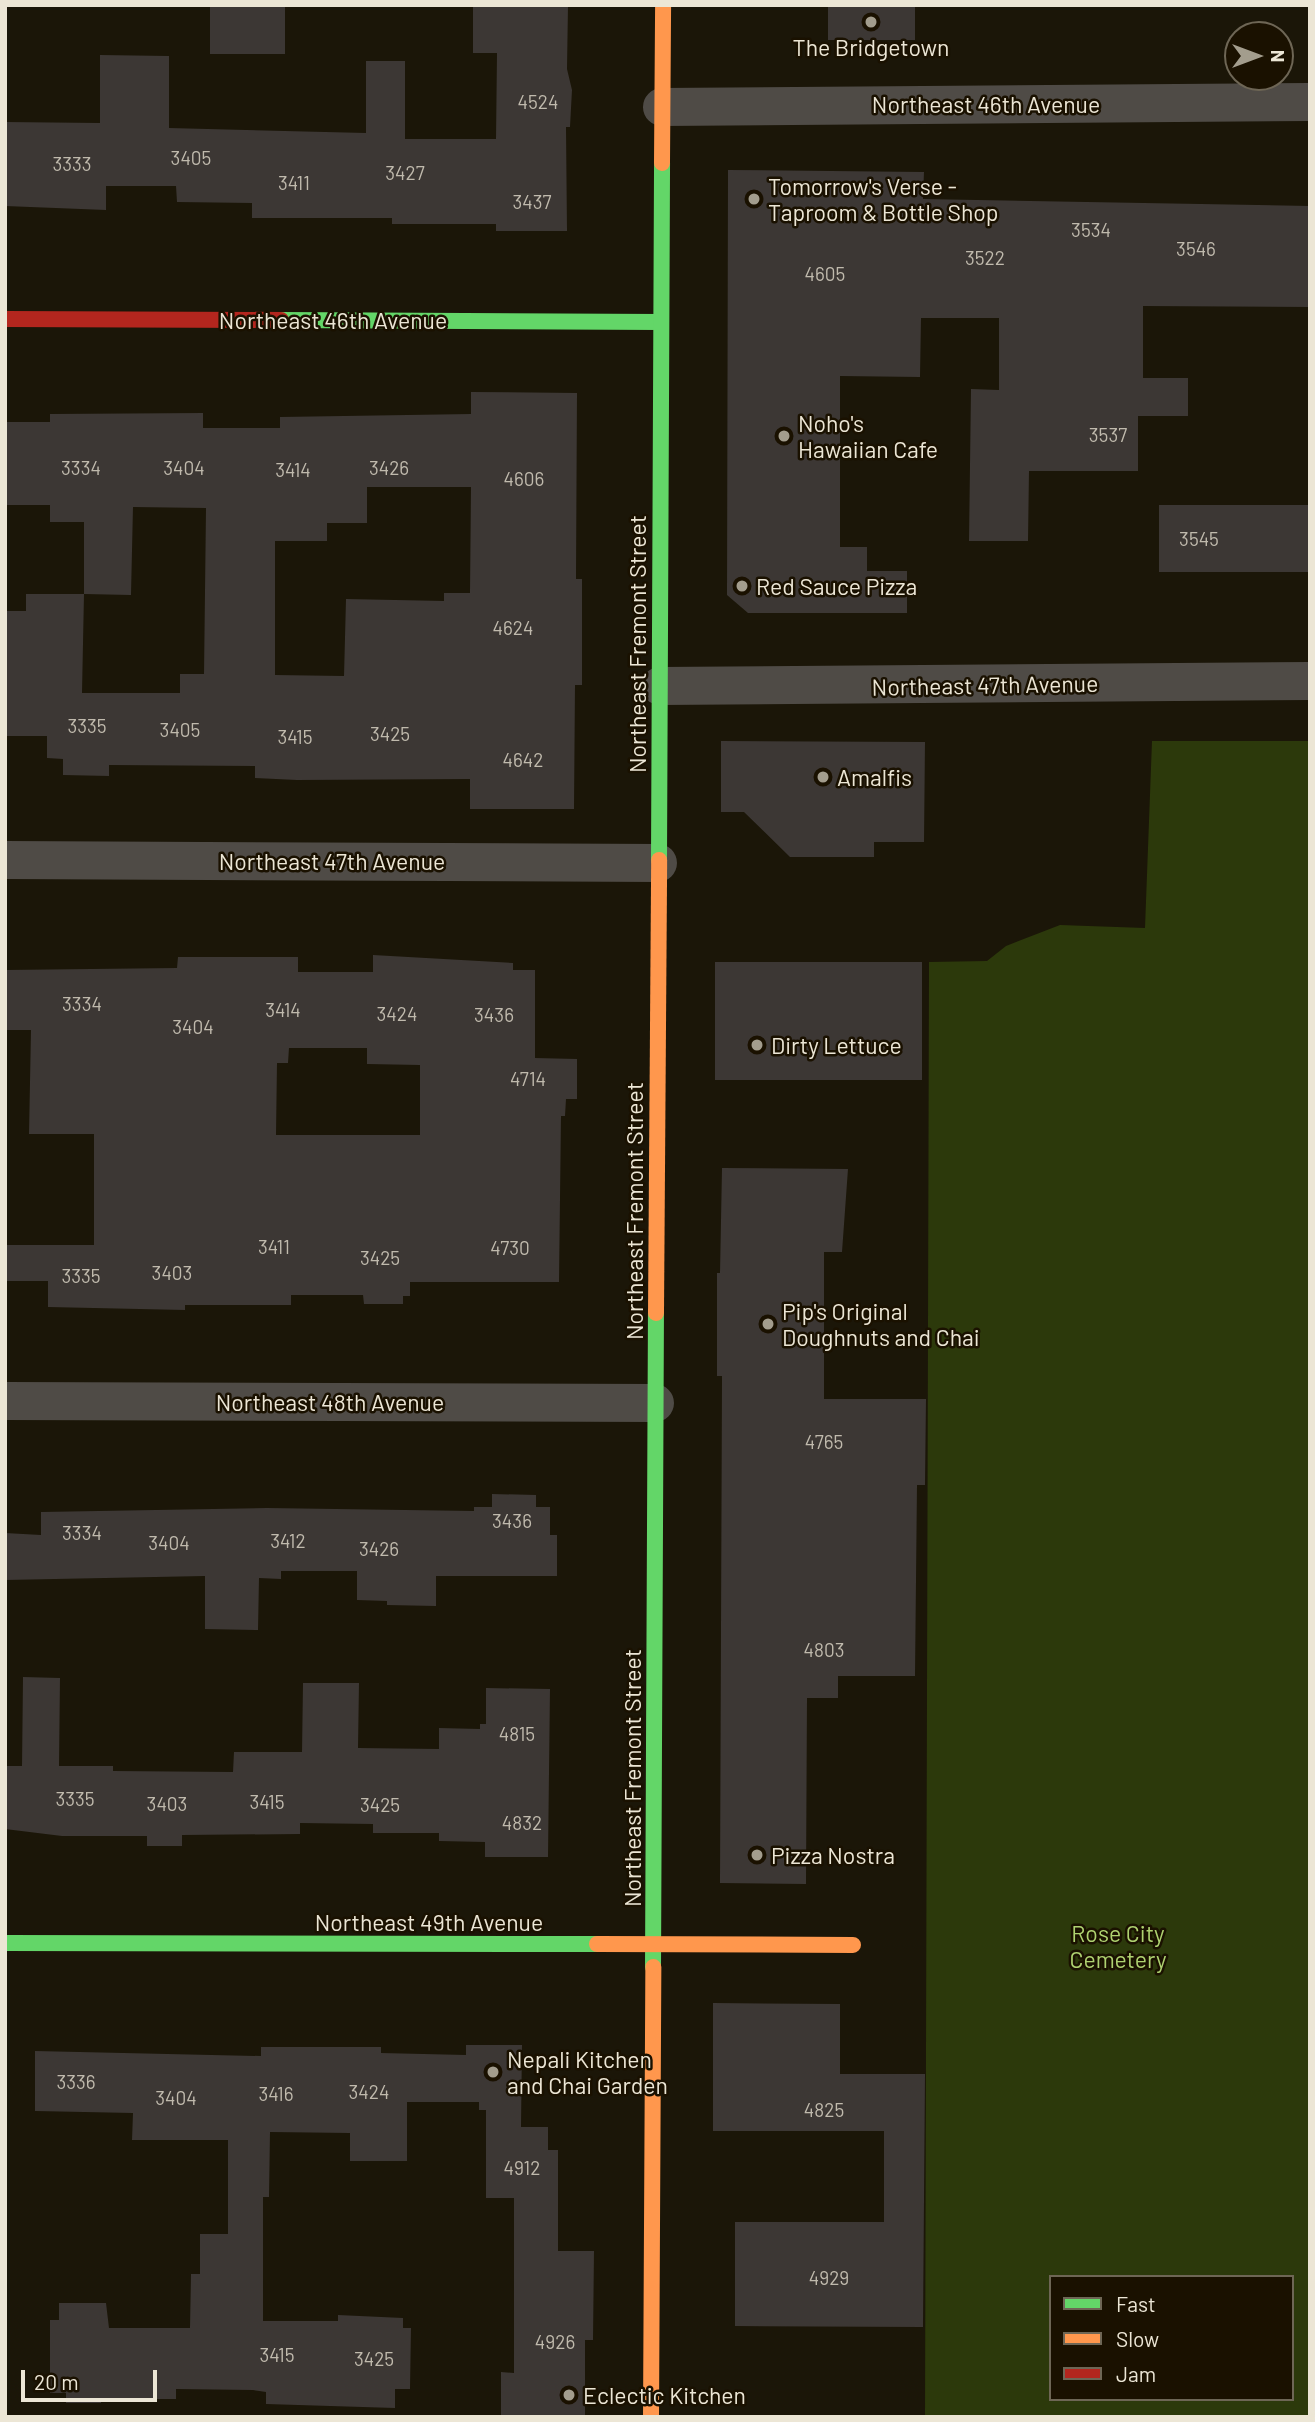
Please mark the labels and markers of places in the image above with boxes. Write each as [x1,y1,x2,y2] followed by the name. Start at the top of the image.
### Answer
[863,14,879,30] marker: The Bridgetown
[793,33,949,61] place label: The Bridgetown
[768,172,998,226] place label: Tomorrow's Verse - Taproom & Bottle Shop
[746,191,762,207] marker: Tomorrow's Verse - Taproom & Bottle Shop
[798,409,938,463] place label: Noho's Hawaiian Cafe
[776,428,792,444] marker: Noho's Hawaiian Cafe
[756,572,917,600] place label: Red Sauce Pizza
[734,578,750,594] marker: Red Sauce Pizza
[837,763,912,791] place label: Amalfis
[815,769,831,785] marker: Amalfis
[771,1031,902,1059] place label: Dirty Lettuce
[749,1037,765,1053] marker: Dirty Lettuce
[782,1297,980,1351] place label: Pip's Original Doughnuts and Chai
[760,1316,776,1332] marker: Pip's Original Doughnuts and Chai
[771,1841,895,1869] place label: Pizza Nostra
[749,1847,765,1863] marker: Pizza Nostra
[507,2045,668,2099] place label: Nepali Kitchen and Chai Garden
[485,2064,501,2080] marker: Nepali Kitchen and Chai Garden
[583,2381,746,2409] place label: Eclectic Kitchen
[561,2387,577,2403] marker: Eclectic Kitchen

